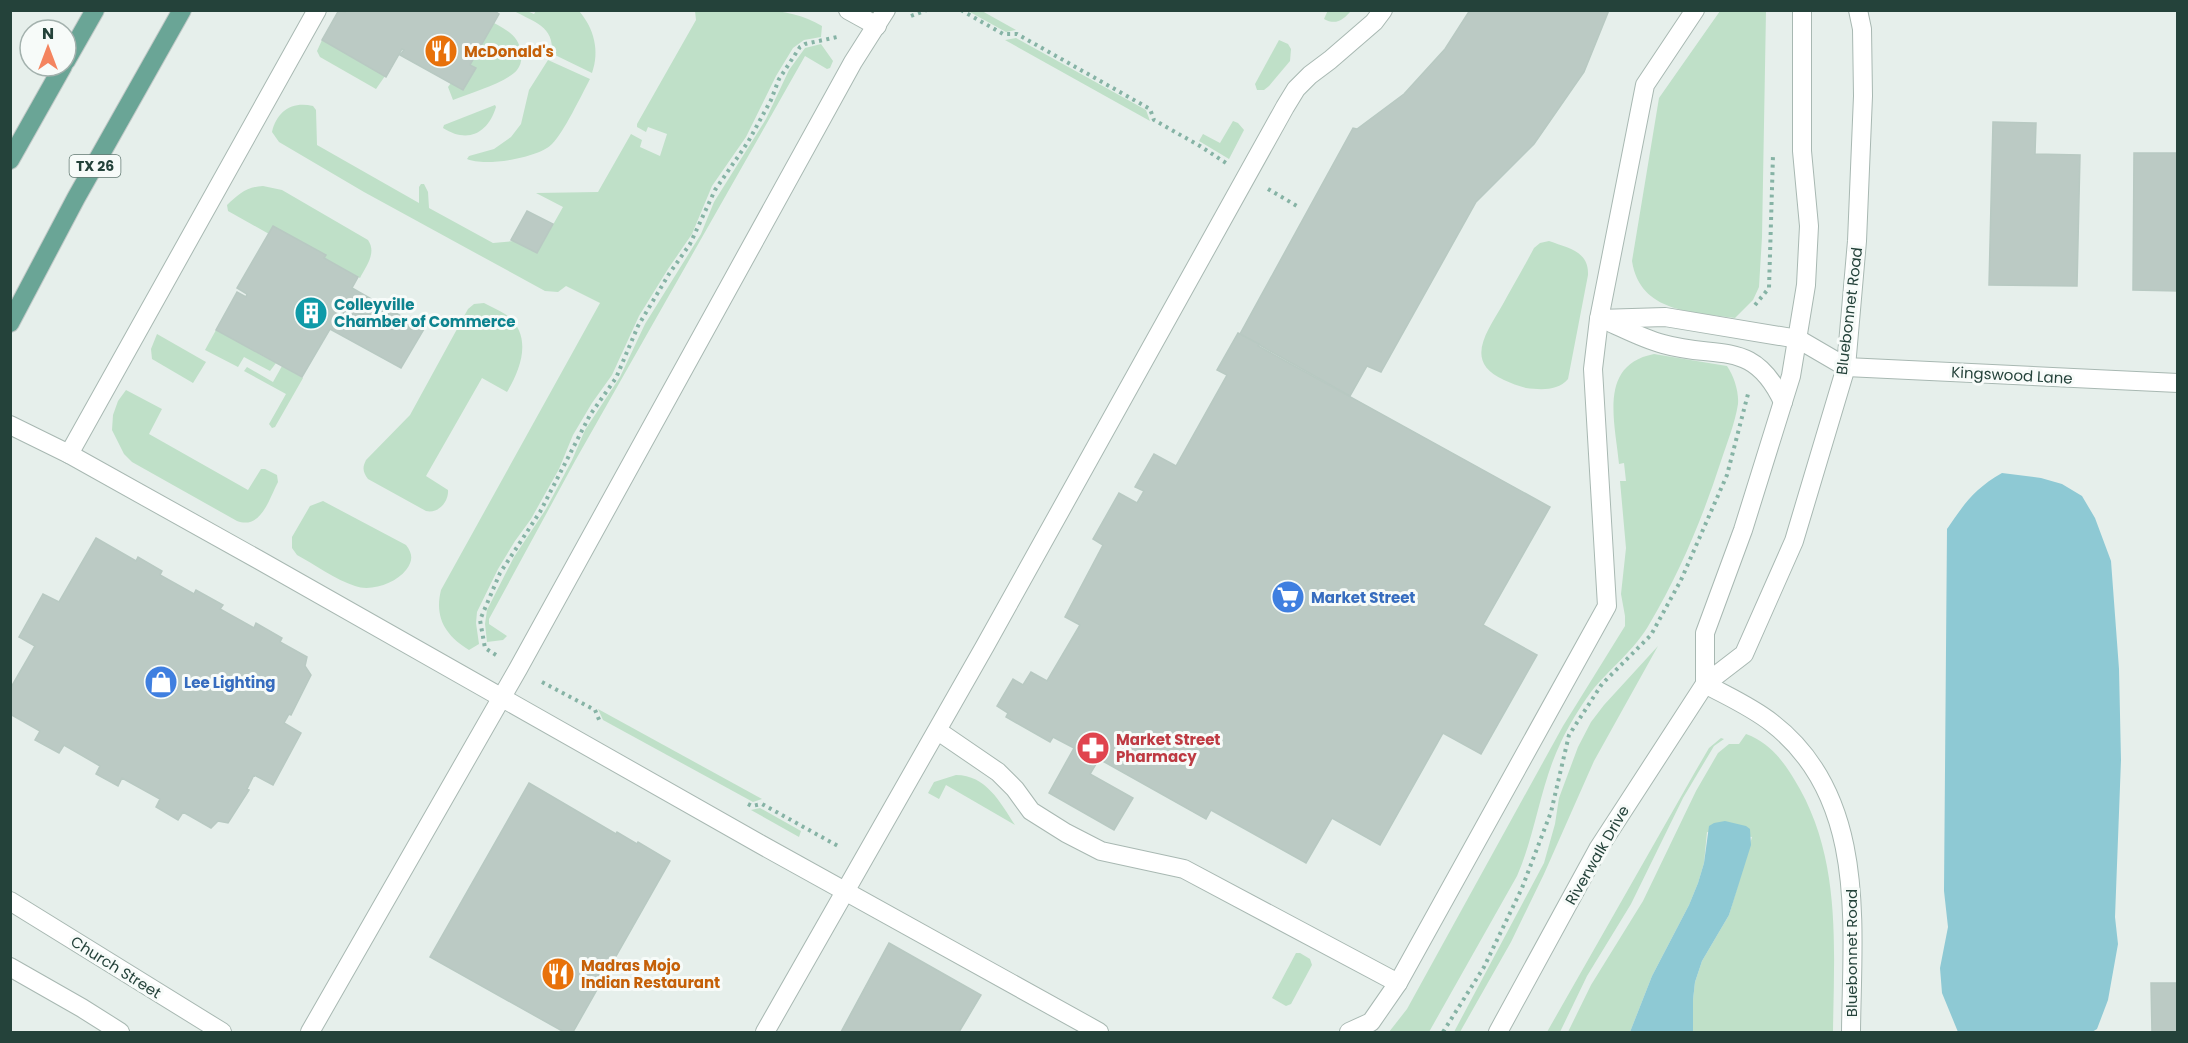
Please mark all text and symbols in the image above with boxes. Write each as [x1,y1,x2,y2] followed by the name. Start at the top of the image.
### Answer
[18,18,78,78] north arrow
[42,22,54,45] text: N
[423,33,459,69] restaurant icon: McDonald's
[464,41,554,62] place label: McDonald's
[70,155,121,177] road number: TX 26
[1831,246,1867,376] street label: Bluebonnet Road
[334,294,516,332] place label: Colleyville Chamber of Commerce
[293,295,329,331] building icon: Colleyville Chamber of Commerce
[1951,361,2073,389] street label: Kingswood Lane
[1270,579,1306,615] supermarket icon: Market Street
[1311,587,1415,608] place label: Market Street
[143,664,179,700] shop icon: Lee Lighting
[184,672,276,693] place label: Lee Lighting
[1116,729,1220,767] place label: Market Street Pharmacy
[1075,730,1111,766] pharmacy icon: Market Street Pharmacy
[1560,801,1634,909] street label: Riverwalk Drive
[1841,889,1862,1017] street label: Bluebonnet Road
[67,931,165,1003] street label: Church Street
[581,955,720,993] place label: Madras Mojo Indian Restaurant
[540,956,576,992] restaurant icon: Madras Mojo Indian Restaurant

